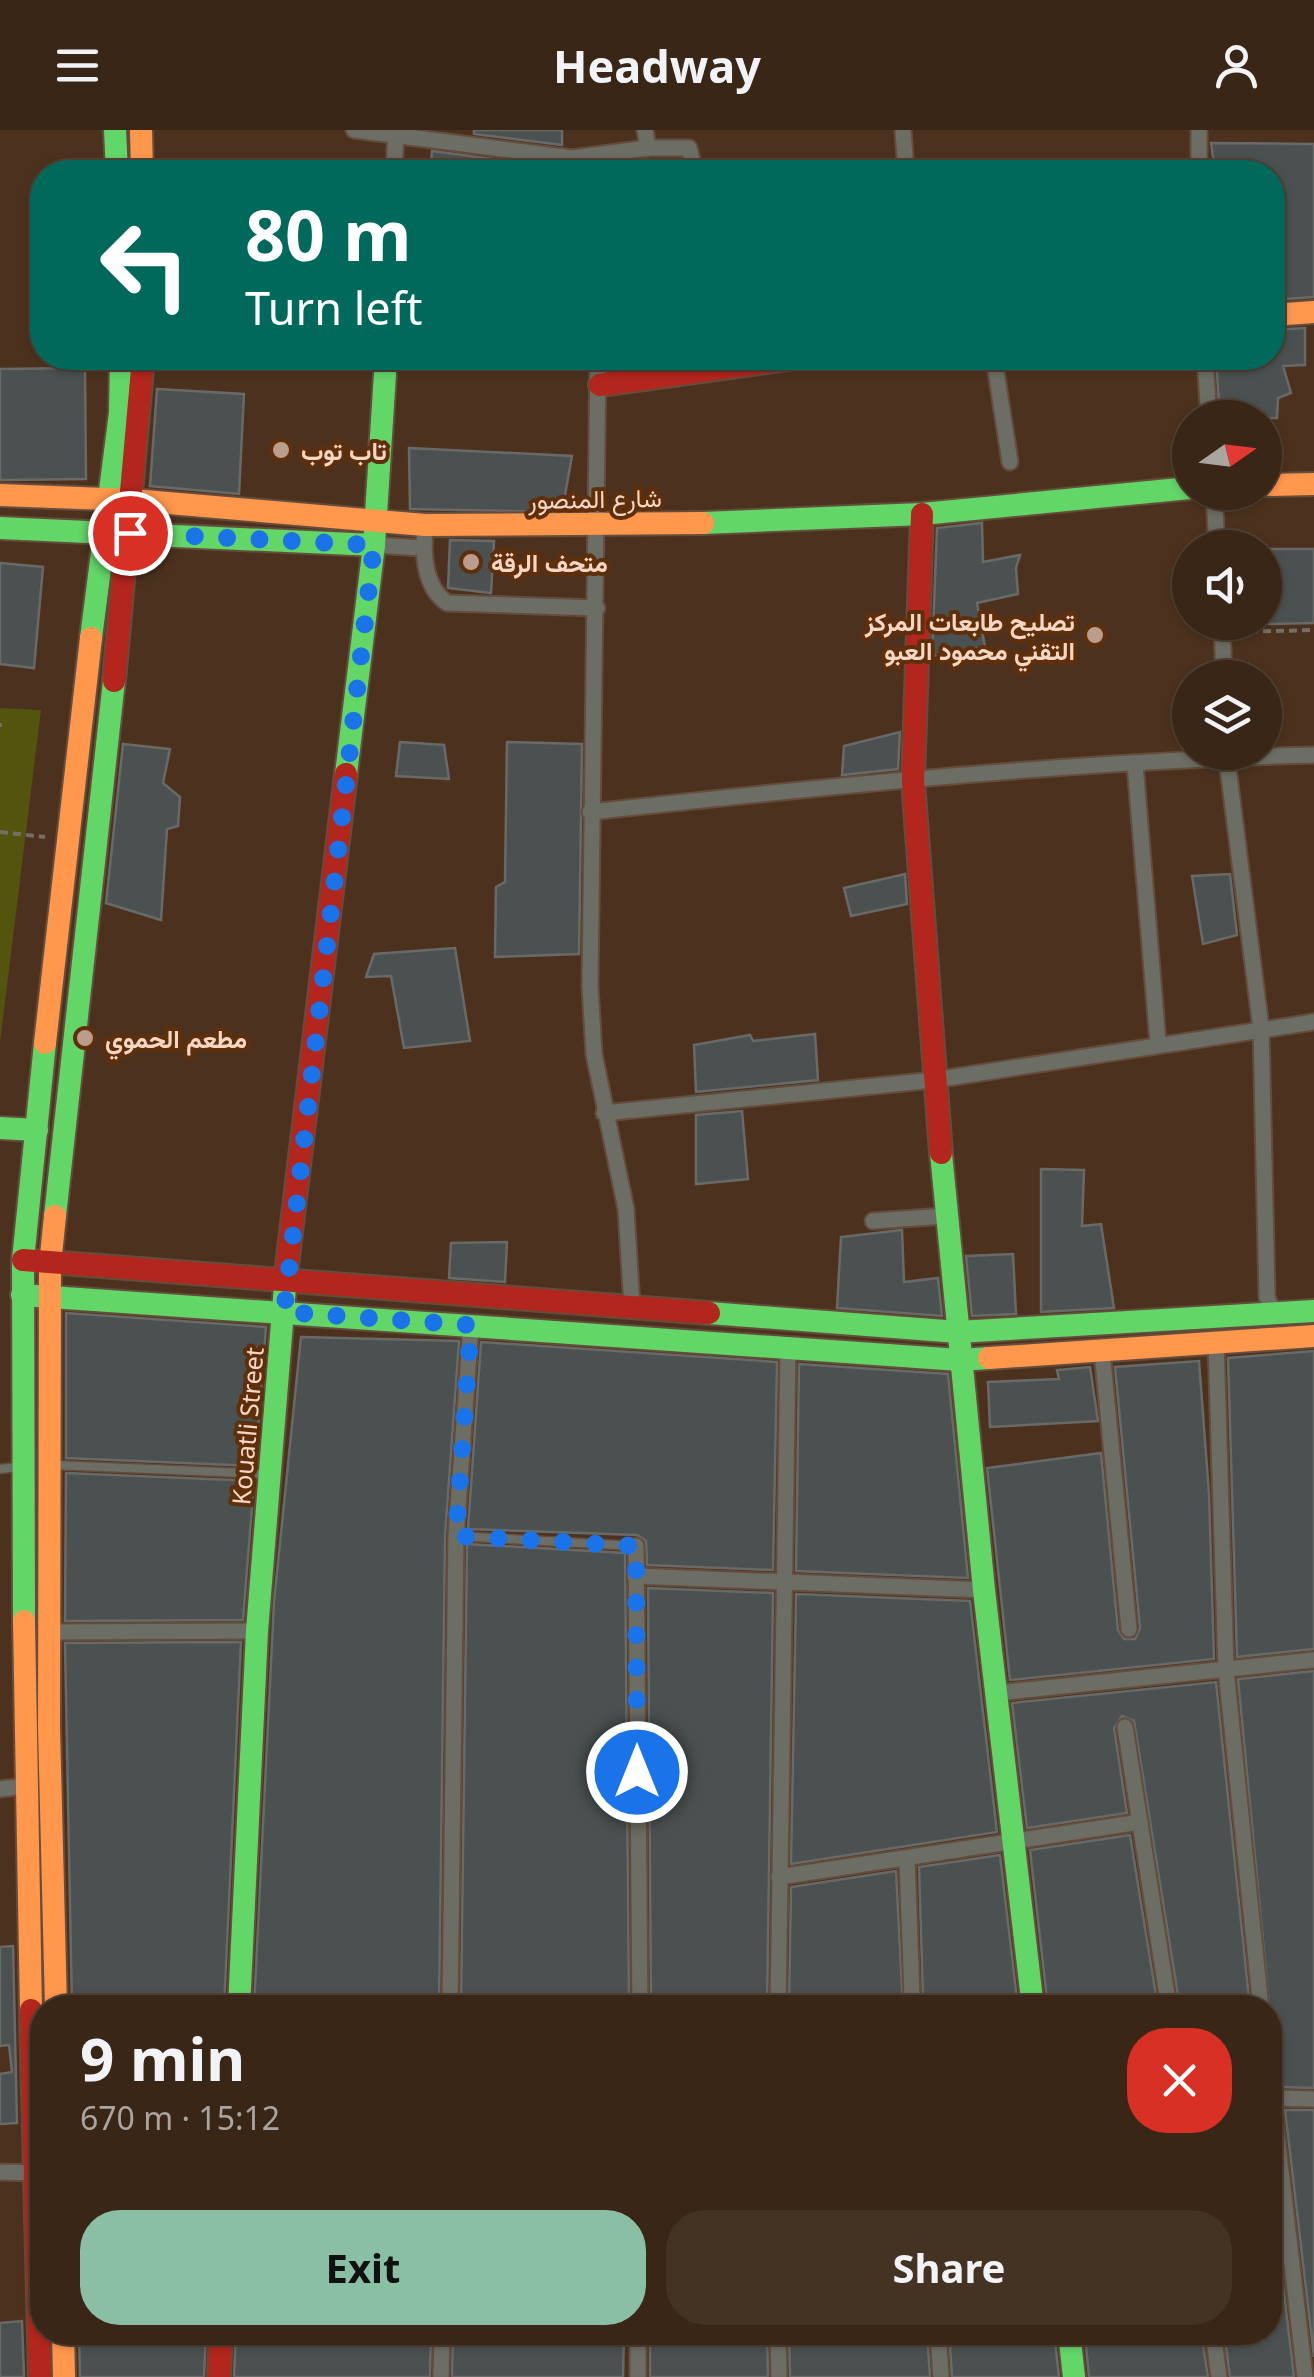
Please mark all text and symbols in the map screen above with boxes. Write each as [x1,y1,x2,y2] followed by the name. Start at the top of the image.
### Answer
[553,35,761,96] text: Headway
[50,38,105,93] icon: menu
[1209,38,1264,93] icon: person
[245,186,412,282] text: 80 m
[80,200,210,330] icon: left
[245,277,422,338] text: Turn left
[1172,400,1282,510] north arrow
[1172,400,1282,770] map controls
[301,433,387,467] place label: تاب توب
[270,439,292,461] marker: تاب توب
[527,480,662,517] street label: شارع المنصور
[88,491,173,576] pin
[103,506,158,561] icon: arrive
[1172,530,1282,640] button: sound
[491,545,608,579] place label: متحف الرقة
[460,551,482,573] marker: متحف الرقة
[864,604,1075,672] place label: تصليح طابعات المركز التقني محمود العبو
[1084,624,1106,646] marker: تصليح طابعات المركز التقني محمود العبو
[1172,660,1282,770] button: layers
[105,1021,247,1060] place label: مطعم الحموي
[74,1027,96,1049] marker: مطعم الحموي
[223,1346,271,1506] street label: Kouatli Street
[585,1720,689,1824] position arrow
[80,2017,245,2099] text: 9 min
[1127,2028,1232,2133] button: close
[80,2096,280,2139] text: 670 m · 15:12
[80,2210,646,2325] button: Exit
[666,2210,1232,2325] button: Share

